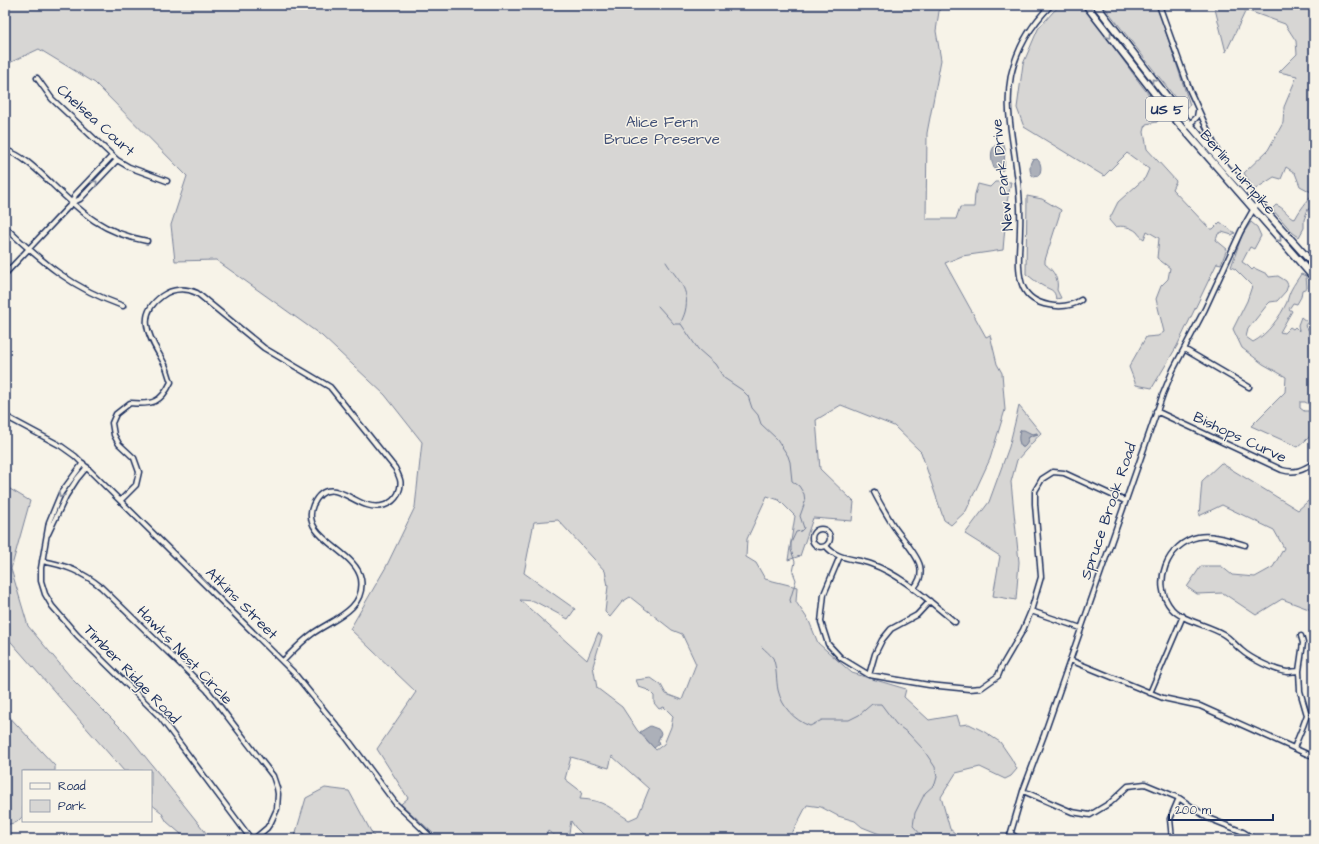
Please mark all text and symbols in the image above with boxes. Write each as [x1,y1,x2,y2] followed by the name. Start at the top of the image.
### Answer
[1105,31,1112,38] one-way arrow
[1152,79,1159,86] one-way arrow
[52,80,139,161] street label: Chelsea Court
[1146,97,1188,121] road number: US 5
[604,112,720,150] park label: Alice Fern Bruce Preserve
[986,118,1019,232] street label: New Park Drive
[1195,125,1280,219] street label: Berlin Turnpike
[90,180,98,188] one-way arrow
[1274,234,1281,241] one-way arrow
[1190,407,1290,468] street label: Bishops Curve
[1075,440,1142,582] street label: Spruce Brook Road
[58,491,65,498] one-way arrow
[201,563,282,644] street label: Atkins Street
[132,601,237,709] street label: Hawks Nest Circle
[78,620,185,730] street label: Timber Ridge Road
[22,770,152,822] legend
[58,778,86,795] text: Road
[1169,796,1273,822] scale bar
[58,798,86,815] text: Park
[1175,802,1212,819] text: 200 m

